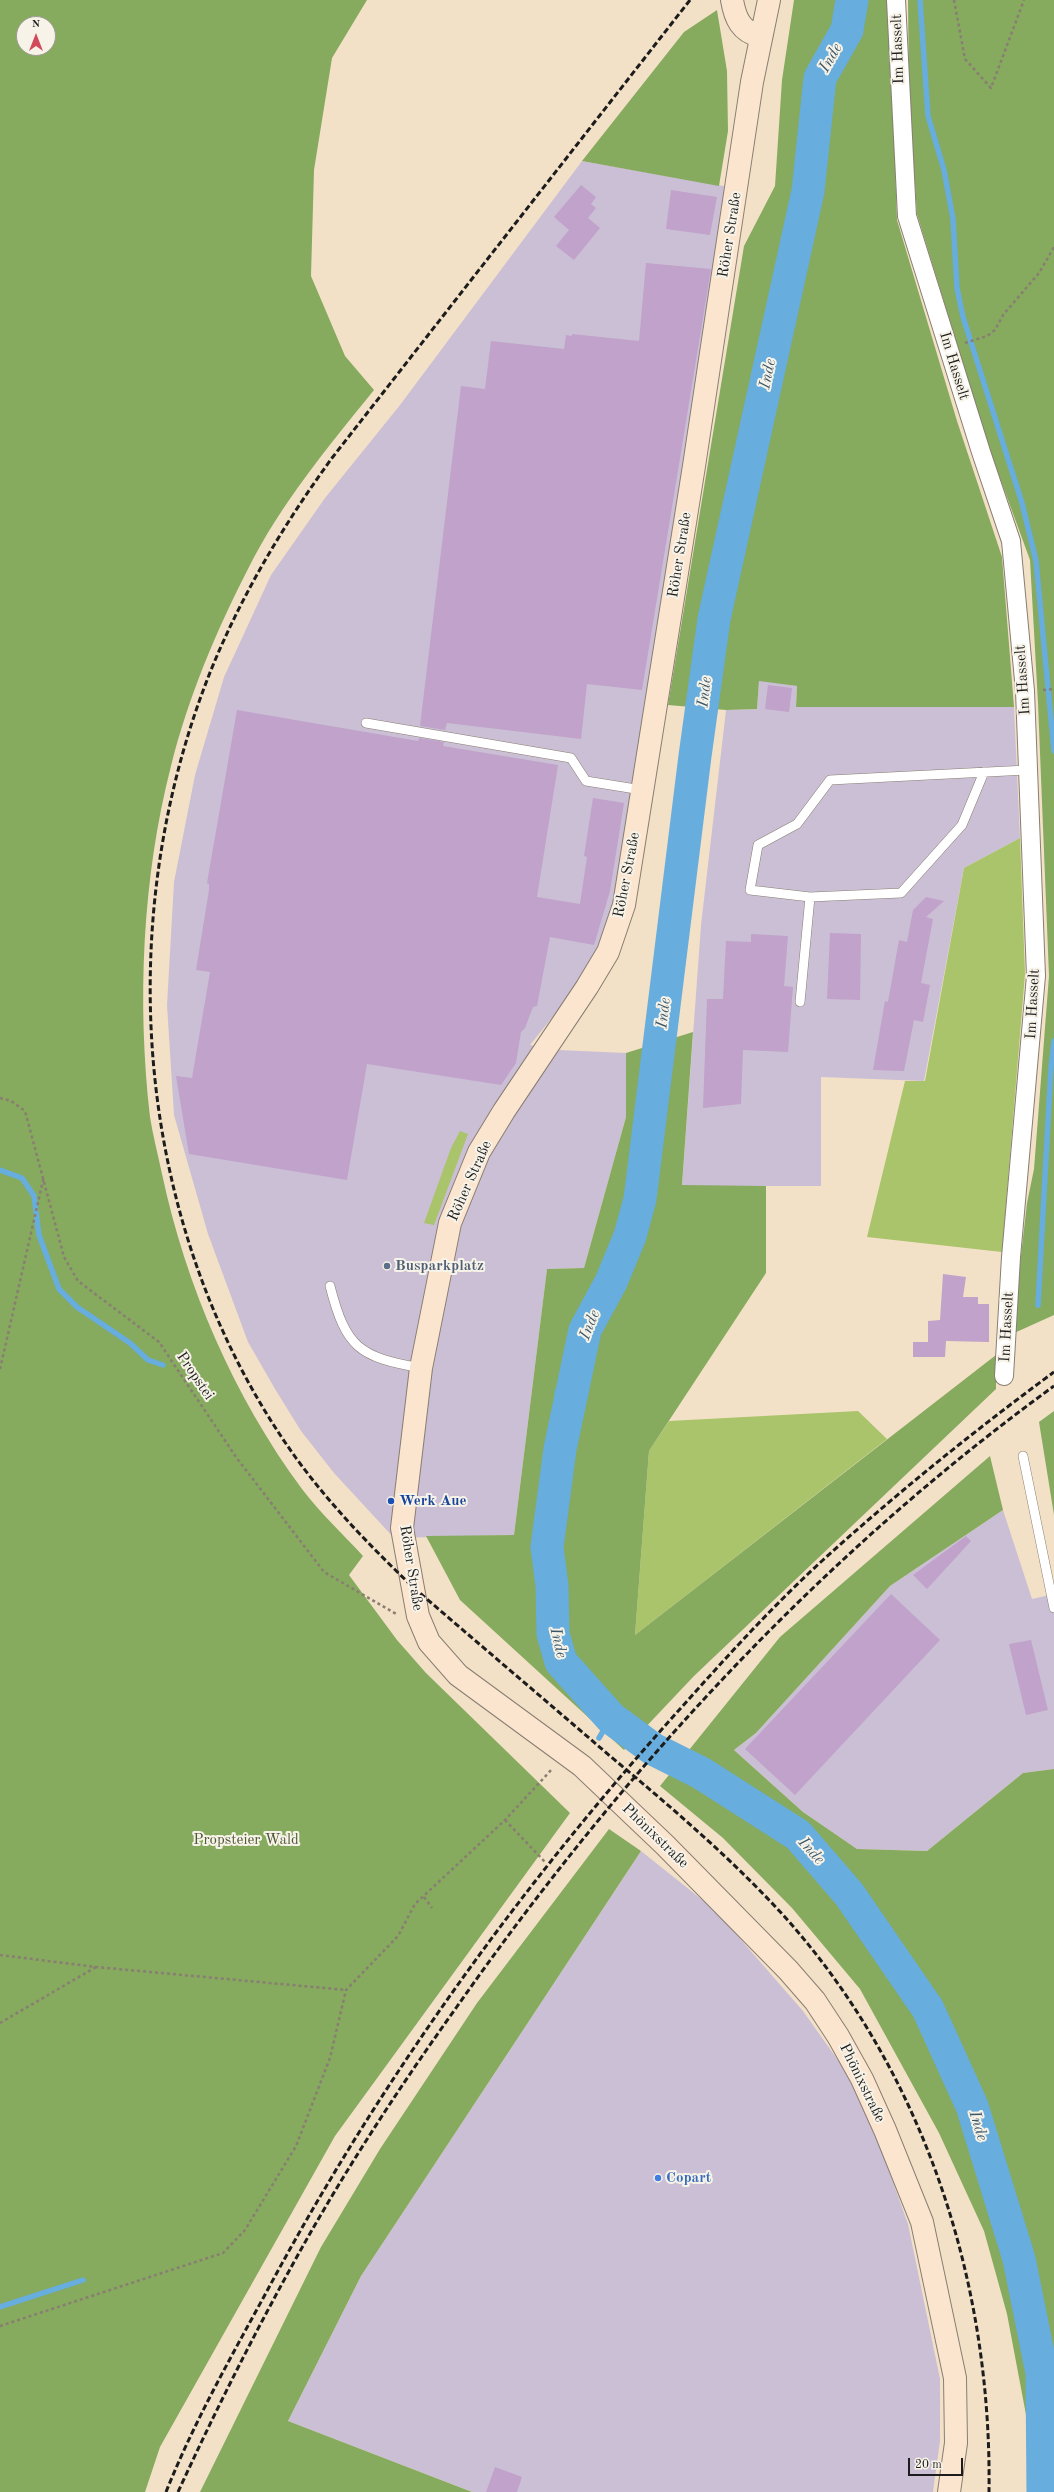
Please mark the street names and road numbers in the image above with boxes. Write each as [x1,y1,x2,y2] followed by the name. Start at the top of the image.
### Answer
[888,13,908,85] street label: Im Hasselt
[714,191,746,279] street label: Röher Straße
[935,330,973,402] street label: Im Hasselt
[664,511,696,599] street label: Röher Straße
[1012,644,1034,716] street label: Im Hasselt
[610,831,644,919] street label: Röher Straße
[1022,968,1044,1040] street label: Im Hasselt
[444,1138,496,1224] street label: Röher Straße
[996,1291,1018,1363] street label: Im Hasselt
[172,1348,218,1404] street label: Propstei
[395,1524,427,1612] street label: Röher Straße
[618,1800,692,1872] street label: Phönixstraße
[835,2040,889,2126] street label: Phönixstraße

